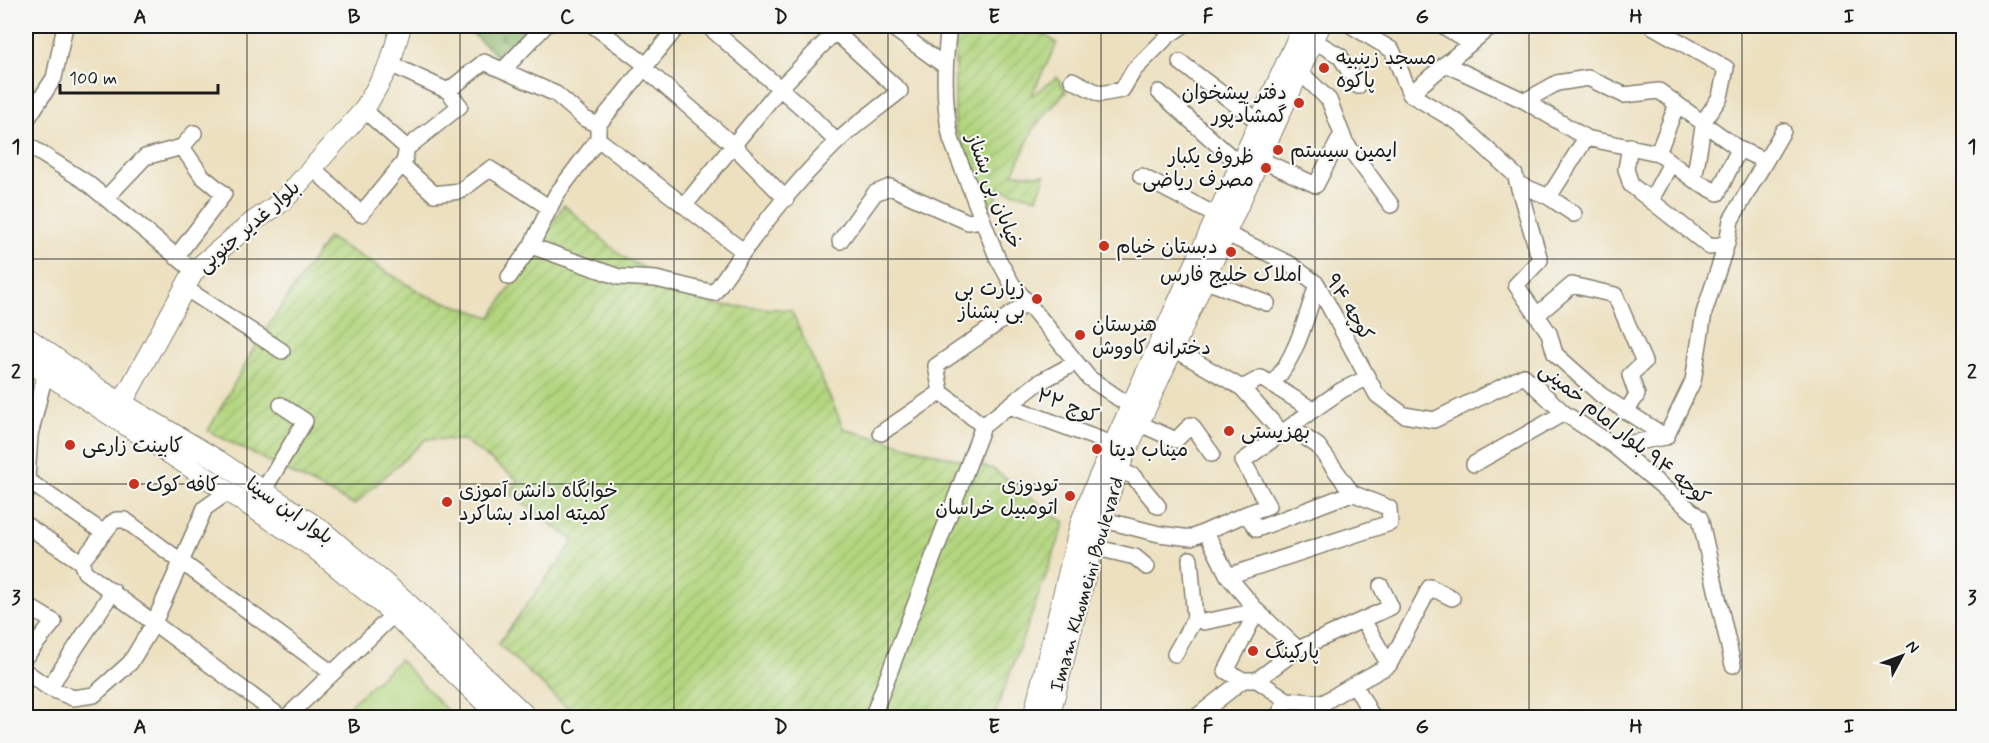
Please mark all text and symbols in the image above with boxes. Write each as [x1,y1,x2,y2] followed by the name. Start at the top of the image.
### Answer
[133,4,147,31] text: A
[348,4,361,31] text: B
[560,4,575,31] text: C
[774,4,788,31] text: D
[988,4,1000,31] text: E
[1203,4,1214,31] text: F
[1415,4,1429,31] text: G
[1629,4,1643,31] text: H
[1844,4,1854,31] text: I
[1336,45,1436,95] place label: مسجد زینبیه پاکوه
[60,57,218,95] scale bar
[1317,61,1331,75] marker: مسجد زینبیه پاکوه
[69,67,117,91] text: 100 m
[1181,80,1287,130] place label: دفتر پیشخوان گمشادپور
[1292,96,1306,110] marker: دفتر پیشخوان گمشادپور
[959,128,1028,253] street label: خیابان بی بشناز
[12,134,20,161] text: 1
[1968,134,1976,161] text: 1
[1290,138,1397,165] place label: ایمین سیستم
[1271,143,1285,157] marker: ایمین سیستم
[1142,144,1254,194] place label: ظروف یکبار مصرف ریاضی
[1259,161,1273,175] marker: ظروف یکبار مصرف ریاضی
[192,175,306,279] street label: بلوار غدیر جنوبی
[1116,234,1218,261] place label: دبستان خیام
[1097,239,1111,253] marker: دبستان خیام
[1224,245,1238,259] marker: املاک خلیج فارس
[1160,262,1302,289] place label: املاک خلیج فارس
[1318,269,1379,346] street label: کوچه ۹۴
[955,276,1025,326] place label: زیارت بی بی بشناز
[1030,292,1044,306] marker: زیارت بی بی بشناز
[1092,312,1211,362] place label: هنرستان دخترانه کاووش
[1073,328,1087,342] marker: هنرستان دخترانه کاووش
[1533,357,1715,512] street label: کوچه ۹۴ بلوار امام خمینی
[11,359,21,386] text: 2
[1967,359,1977,386] text: 2
[1033,382,1102,431] street label: کوچ ۲۲
[1241,419,1310,446] place label: بهزیستی
[1222,424,1236,438] marker: بهزیستی
[82,433,183,460] place label: کابینت زارعی
[1109,437,1188,464] place label: میناب دیتا
[63,438,77,452] marker: کابینت زارعی
[1090,442,1104,456] marker: میناب دیتا
[240,471,338,551] street label: بلوار ابن سینا
[146,472,219,499] place label: کافه کوک
[935,472,1058,522] place label: تودوزی اتومبیل خراسان
[1044,474,1131,695] street label: Imam Khomeini Boulevard
[127,477,141,491] marker: کافه کوک
[459,478,618,528] place label: خوابگاه دانش آموزی کمیته امداد بشاکرد
[1063,489,1077,503] marker: تودوزی اتومبیل خراسان
[440,495,454,509] marker: خوابگاه دانش آموزی کمیته امداد بشاکرد
[11,585,21,612] text: 3
[1967,585,1977,612] text: 3
[1872,626,1932,686] north arrow
[1901,636,1924,658] text: N
[1265,639,1319,666] place label: پارکینگ
[1246,644,1260,658] marker: پارکینگ
[133,714,147,741] text: A
[348,714,361,741] text: B
[560,714,575,741] text: C
[774,714,788,741] text: D
[988,714,1000,741] text: E
[1203,714,1214,741] text: F
[1415,714,1429,741] text: G
[1629,714,1643,741] text: H
[1844,714,1854,741] text: I

